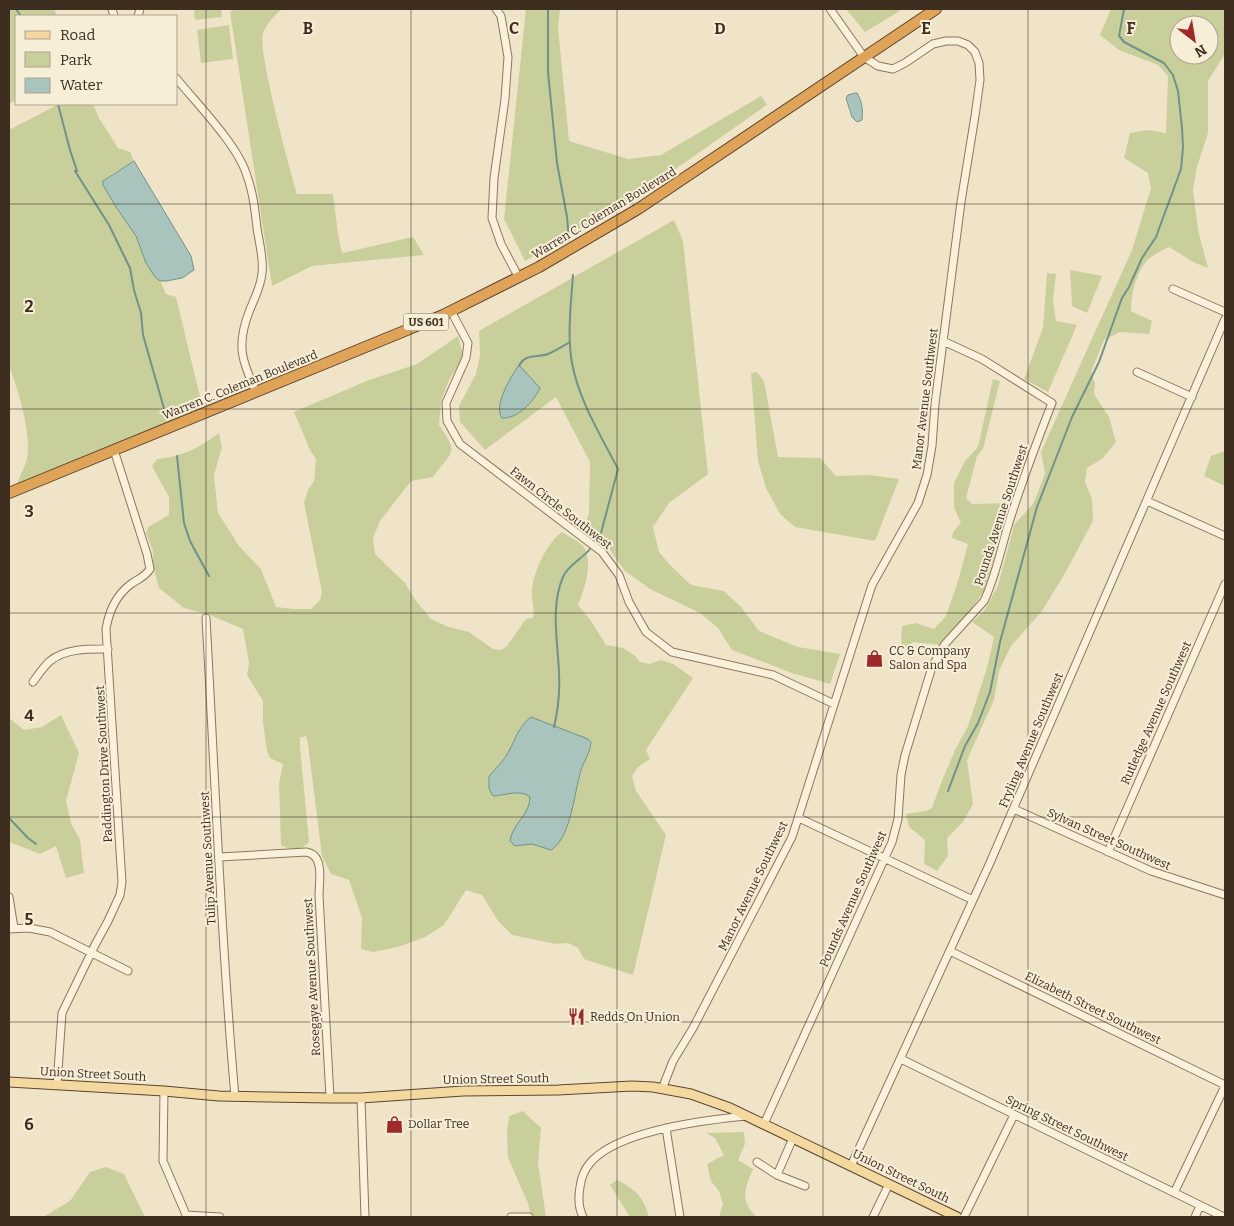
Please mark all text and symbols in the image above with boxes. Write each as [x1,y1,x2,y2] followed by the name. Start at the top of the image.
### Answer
[15,15,178,105] legend
[1169,15,1219,65] north arrow
[303,19,313,38] text: B
[509,19,519,38] text: C
[714,19,726,38] text: D
[921,19,931,38] text: E
[1127,19,1136,38] text: F
[60,26,95,44] text: Road
[1191,41,1209,61] text: N
[60,51,92,69] text: Park
[60,76,103,94] text: Water
[529,164,679,262] street label: Warren C. Coleman Boulevard
[24,297,34,316] text: 2
[404,314,448,331] road number: US 601
[909,327,941,471] street label: Manor Avenue Southwest
[160,347,320,423] street label: Warren C. Coleman Boulevard
[972,442,1031,587] street label: Pounds Avenue Southwest
[507,464,615,552] street label: Fawn Circle Southwest
[24,502,34,521] text: 3
[1118,639,1194,787] street label: Rutledge Avenue Southwest
[889,644,971,672] place label: CC & Company Salon and Spa
[865,648,885,668] shop icon: CC & Company Salon and Spa
[996,670,1066,810] street label: Fryling Avenue Southwest
[93,684,115,843] street label: Paddington Drive Southwest
[24,706,34,725] text: 4
[197,790,219,925] street label: Tulip Avenue Southwest
[1045,805,1174,873] street label: Sylvan Street Southwest
[715,818,791,953] street label: Manor Avenue Southwest
[817,828,890,969] street label: Pounds Avenue Southwest
[301,897,323,1056] street label: Rosegaye Avenue Southwest
[25,910,34,929] text: 5
[1023,969,1164,1047] street label: Elizabeth Street Southwest
[566,1007,586,1027] restaurant icon: Redds On Union
[590,1010,680,1024] place label: Redds On Union
[40,1064,147,1084] street label: Union Street South
[443,1071,550,1087] street label: Union Street South
[1004,1092,1131,1164] street label: Spring Street Southwest
[384,1114,404,1134] shop icon: Dollar Tree
[24,1115,34,1134] text: 6
[408,1117,469,1131] place label: Dollar Tree
[850,1146,952,1206] street label: Union Street South

